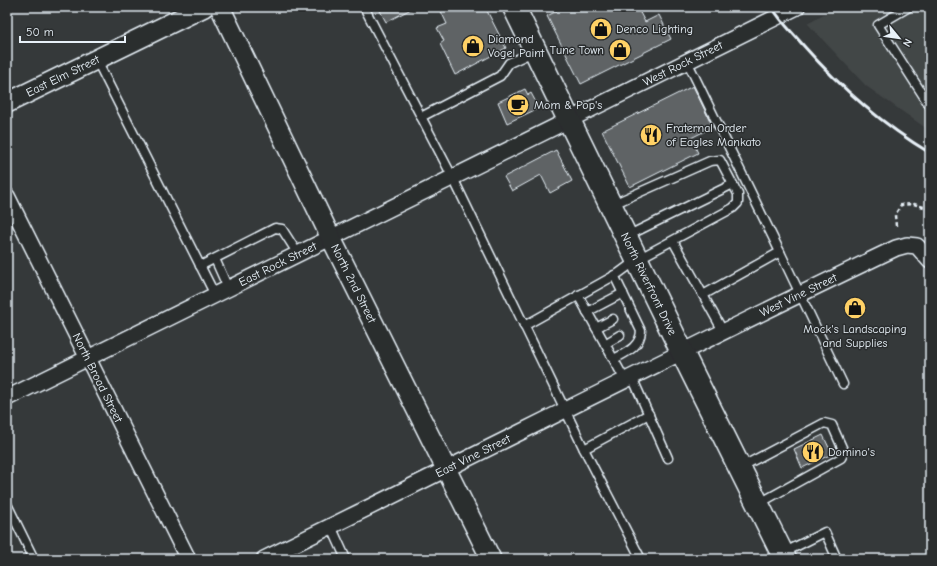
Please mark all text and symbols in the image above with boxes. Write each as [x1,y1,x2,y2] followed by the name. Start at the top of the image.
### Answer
[588,16,614,42] shop icon: Denco Lighting
[20,18,125,44] scale bar
[879,18,919,58] north arrow
[616,22,693,36] place label: Denco Lighting
[26,25,54,39] text: 50 m
[488,32,545,60] place label: Diamond Vogel Paint
[460,33,486,59] shop icon: Diamond Vogel Paint
[900,36,915,49] text: N
[607,37,633,63] shop icon: Tune Town
[641,38,725,89] street label: West Rock Street
[550,43,604,57] place label: Tune Town
[24,52,102,100] street label: East Elm Street
[505,92,531,118] cafe icon: Mom & Pop's
[534,98,602,112] place label: Mom & Pop's
[666,121,761,149] place label: Fraternal Order of Eagles Mankato
[638,122,664,148] restaurant icon: Fraternal Order of Eagles Mankato
[618,230,680,338] street label: North Riverfront Drive
[236,239,319,289] street label: East Rock Street
[328,242,379,326] street label: North 2nd Street
[758,270,840,320] street label: West Vine Street
[842,295,868,321] shop icon: Mock's Landscaping and Supplies
[803,322,907,350] place label: Mock's Landscaping and Supplies
[69,331,126,425] street label: North Broad Street
[433,431,513,480] street label: East Vine Street
[800,439,826,465] restaurant icon: Domino's
[828,445,875,459] place label: Domino's

